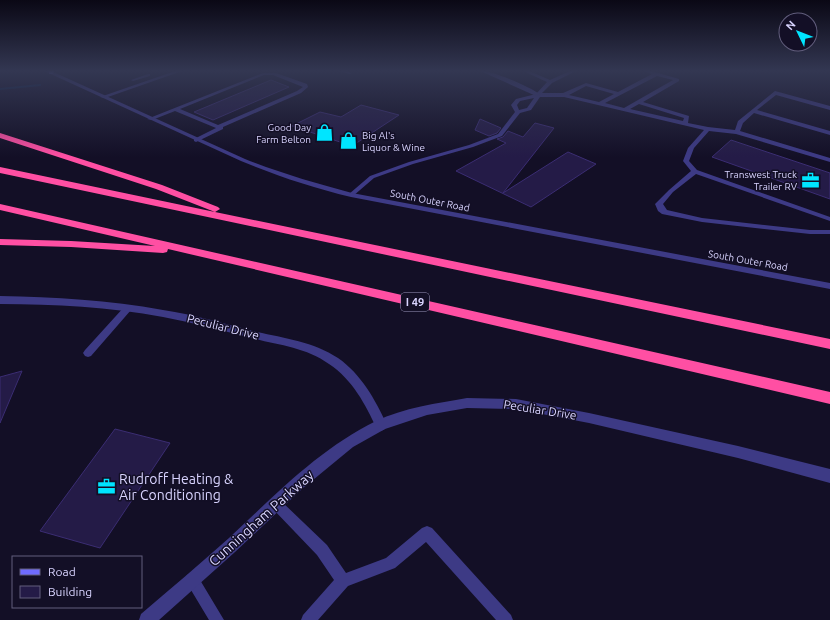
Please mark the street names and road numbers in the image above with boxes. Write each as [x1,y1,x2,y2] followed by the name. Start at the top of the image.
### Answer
[389,187,471,214] street label: South Outer Road
[707,248,789,273] street label: South Outer Road
[401,293,429,311] road number: I 49
[186,311,261,342] street label: Peculiar Drive
[503,397,578,422] street label: Peculiar Drive
[205,467,317,569] street label: Cunningham Parkway

